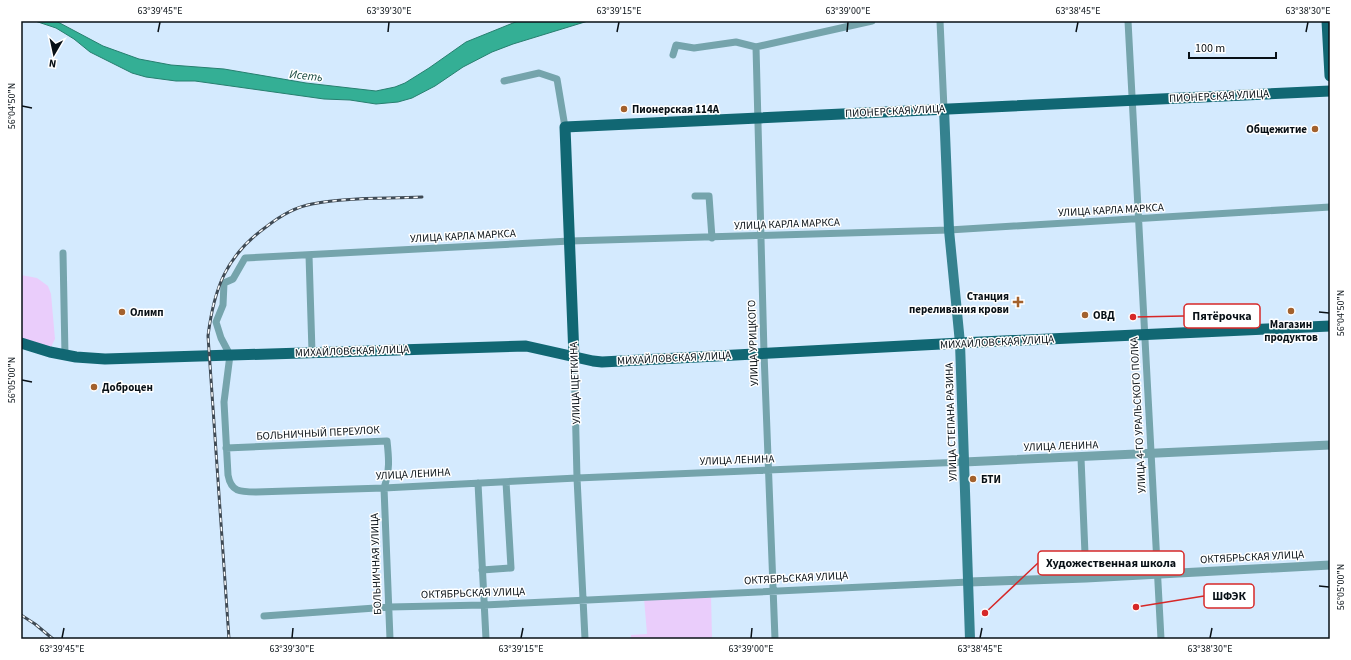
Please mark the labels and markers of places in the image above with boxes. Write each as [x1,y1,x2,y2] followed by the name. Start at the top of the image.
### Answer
[632,102,720,117] place label: Пионерская 114А
[619,104,629,114] marker: Пионерская 114А
[1246,122,1307,137] place label: Общежитие
[1310,124,1320,134] marker: Общежитие
[909,289,1009,317] place label: Станция переливания крови
[1012,296,1024,308] marker: Станция переливания крови
[1184,304,1260,328] callout: Пятёрочка
[130,305,164,320] place label: Олимп
[1286,306,1296,316] marker: Магазин продуктов
[117,307,127,317] marker: Олимп
[1093,308,1115,323] place label: ОВД
[1080,310,1090,320] marker: ОВД
[1264,317,1318,345] place label: Магазин продуктов
[102,380,153,395] place label: Доброцен
[89,382,99,392] marker: Доброцен
[981,472,1001,487] place label: БТИ
[968,474,978,484] marker: БТИ
[1038,551,1184,575] callout: Художественная школа
[1204,584,1254,608] callout: ШФЭК

